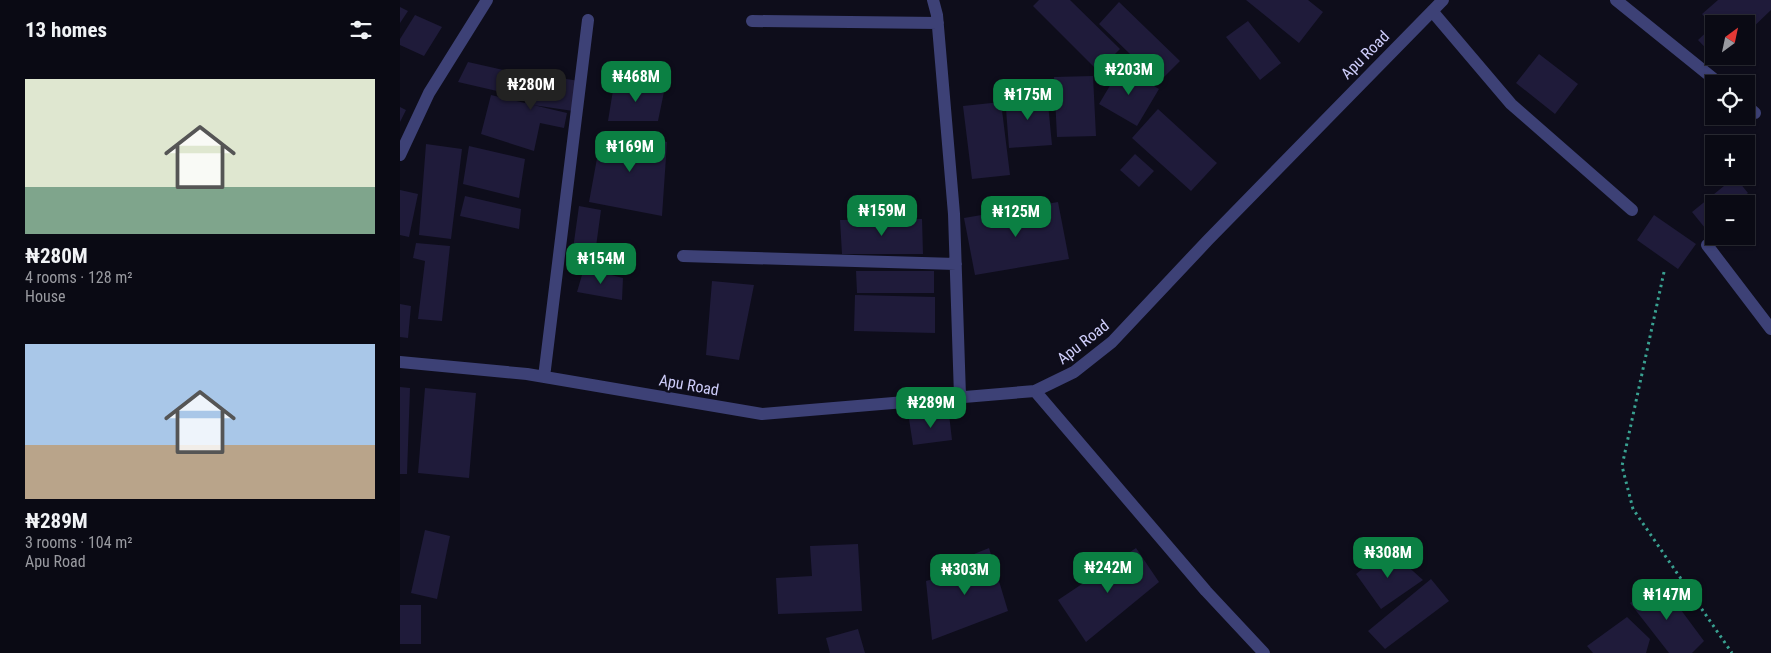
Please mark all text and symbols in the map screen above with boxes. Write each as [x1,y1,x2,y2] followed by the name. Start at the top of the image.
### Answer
[1705,15,1755,65] north arrow
[1705,15,1755,245] map controls
[347,16,375,44] icon: filters
[25,18,107,42] text: 13 homes
[1337,27,1393,83] street label: Apu Road
[1094,54,1164,96] pin: ₦203M
[1105,60,1153,79] text: ₦203M
[601,61,671,103] pin: ₦468M
[612,67,660,86] text: ₦468M
[496,68,566,111] pin: ₦280M
[507,75,555,94] text: ₦280M
[1705,75,1755,125] button: locate
[993,78,1063,121] pin: ₦175M
[1004,85,1052,104] text: ₦175M
[155,112,245,202] icon: home
[595,130,665,173] pin: ₦169M
[1705,135,1755,185] button: +
[606,137,654,156] text: ₦169M
[847,194,917,237] pin: ₦159M
[1705,195,1755,245] button: −
[981,196,1051,238] pin: ₦125M
[858,201,906,220] text: ₦159M
[992,202,1040,221] text: ₦125M
[566,242,636,285] pin: ₦154M
[25,244,88,268] text: ₦280M
[577,249,625,268] text: ₦154M
[25,268,133,287] text: 4 rooms · 128 m²
[25,287,65,306] text: House
[1053,316,1113,368] street label: Apu Road
[657,370,721,400] street label: Apu Road
[155,377,245,467] icon: home
[896,386,966,429] pin: ₦289M
[907,393,955,412] text: ₦289M
[25,509,88,533] text: ₦289M
[25,533,133,552] text: 3 rooms · 104 m²
[1353,536,1423,579] pin: ₦308M
[1364,543,1412,562] text: ₦308M
[25,552,86,571] text: Apu Road
[1073,552,1143,594] pin: ₦242M
[930,554,1000,596] pin: ₦303M
[1084,558,1132,577] text: ₦242M
[941,560,989,579] text: ₦303M
[1632,578,1702,621] pin: ₦147M
[1643,585,1691,604] text: ₦147M

